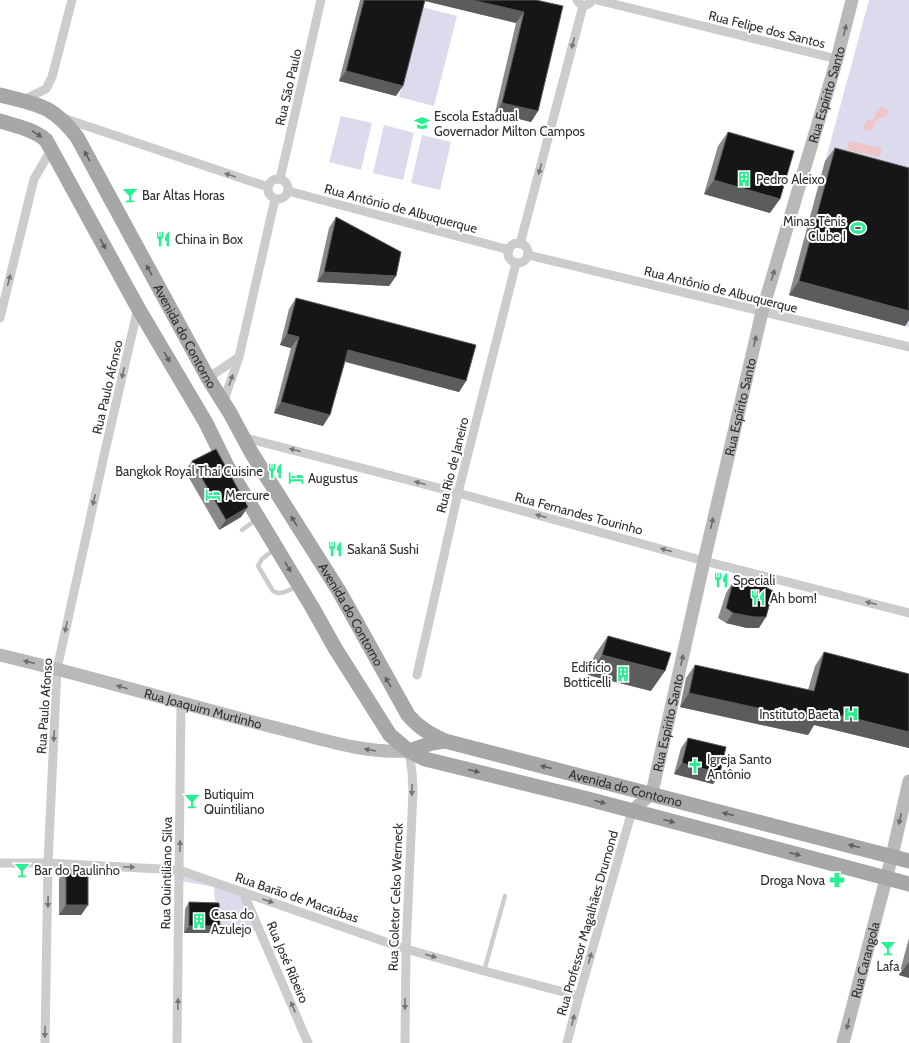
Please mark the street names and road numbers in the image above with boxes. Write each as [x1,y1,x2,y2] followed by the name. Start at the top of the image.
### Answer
[707,7,828,51] street label: Rua Felipe dos Santos
[805,45,848,145] street label: Rua Espírito Santo
[271,47,305,127] street label: Rua São Paulo
[323,180,480,236] street label: Rua Antônio de Albuquerque
[643,262,800,316] street label: Rua Antônio de Albuquerque
[150,281,220,391] street label: Avenida do Contorno
[88,338,126,436] street label: Rua Paulo Afonso
[721,356,759,457] street label: Rua Espírito Santo
[432,415,472,515] street label: Rua Rio de Janeiro
[513,488,645,538] street label: Rua Fernandes Tourinho
[315,560,387,669] street label: Avenida do Contorno
[33,658,55,754] street label: Rua Paulo Afonso
[649,672,687,773] street label: Rua Espírito Santo
[142,685,264,732] street label: Rua Joaquim Murtinho
[567,765,684,810] street label: Avenida do Contorno
[157,816,175,929] street label: Rua Quintiliano Silva
[384,823,406,971] street label: Rua Coletor Celso Werneck
[553,829,621,1017] street label: Rua Professor Magalhães Drumond
[233,868,361,926] street label: Rua Barão de Macaúbas
[264,919,312,1005] street label: Rua José Ribeiro
[847,919,883,1000] street label: Rua Carangola

